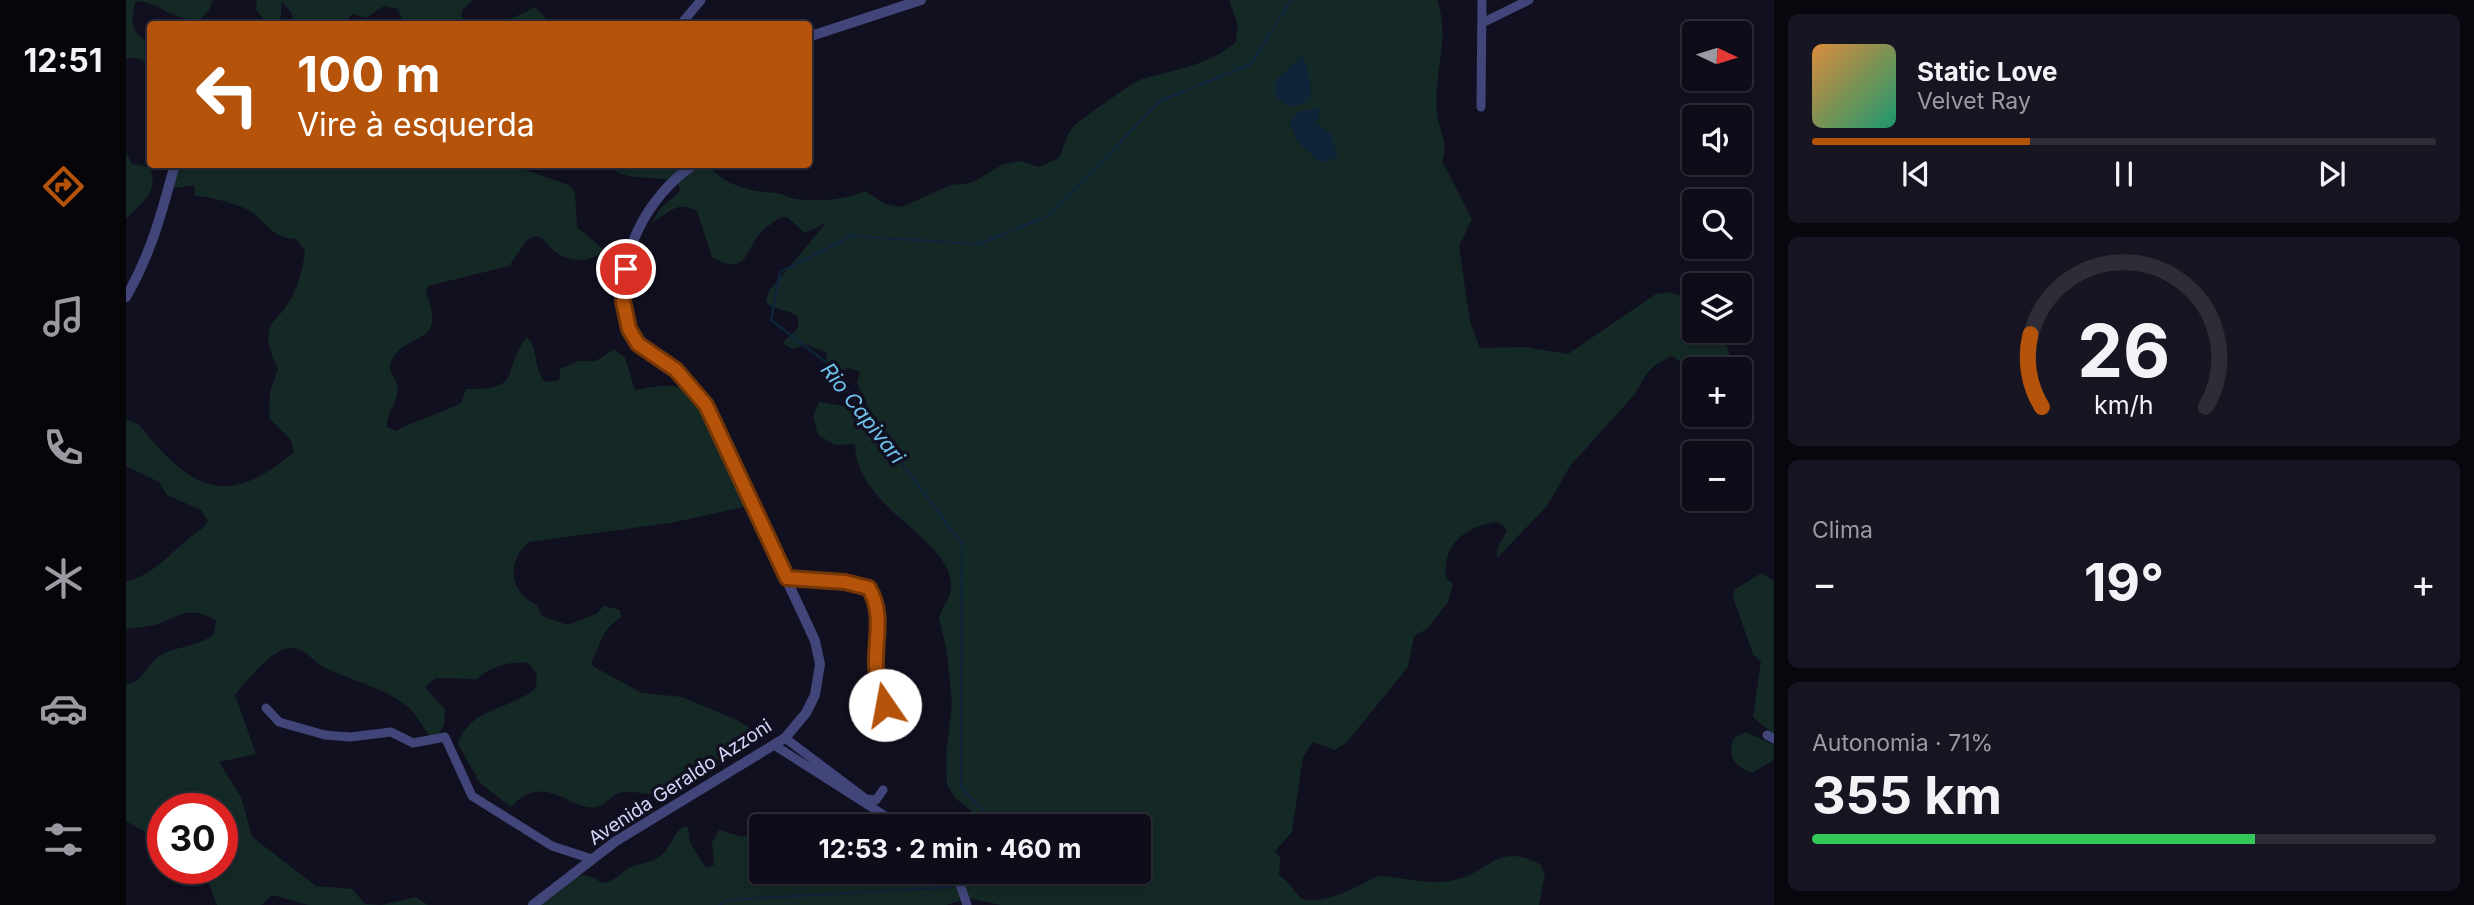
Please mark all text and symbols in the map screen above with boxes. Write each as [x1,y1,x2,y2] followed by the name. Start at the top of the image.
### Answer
[1682,21,1752,91] north arrow
[1682,21,1752,511] map controls
[24,41,102,80] text: 12:51
[297,45,441,104] text: 100 m
[182,49,273,140] icon: left
[1917,56,2058,87] text: Static Love
[1917,87,2031,115] text: Velvet Ray
[297,105,535,144] text: Vire à esquerda
[1682,105,1752,175] button: sound
[1897,155,1935,193] icon: previous
[2105,155,2143,193] icon: pause
[2313,155,2351,193] icon: next
[39,162,88,211] icon: directions
[1682,189,1752,259] button: search
[596,239,656,299] pin
[607,250,645,288] icon: arrive
[1682,273,1752,343] button: layers
[39,292,88,341] icon: music
[2077,307,2171,396] text: 26
[1682,357,1752,427] button: +
[816,358,911,469] water label: Rio Capivari
[2094,390,2154,420] text: km/h
[39,423,88,472] icon: phone
[1682,441,1752,511] button: −
[1812,516,1873,544] text: Clima
[2084,551,2164,614] text: 19°
[39,554,88,603] icon: climate
[1812,560,1837,606] text: −
[2411,560,2436,606] text: +
[848,668,922,742] position arrow
[39,684,88,733] icon: car
[584,714,776,850] street label: Avenida Geraldo Azzoni
[1812,729,1993,757] text: Autonomia · 71%
[1812,764,2002,827] text: 355 km
[147,793,238,884] speed limit sign: 30
[39,815,88,864] icon: filters
[818,833,1082,864] text: 12:53 · 2 min · 460 m

